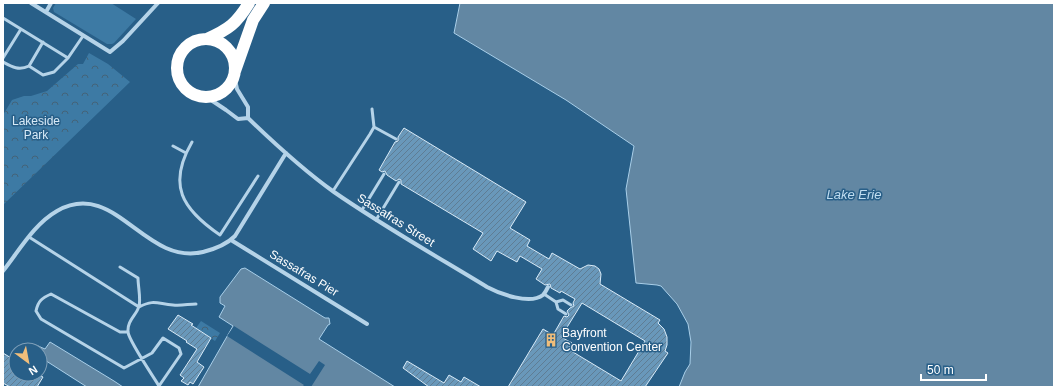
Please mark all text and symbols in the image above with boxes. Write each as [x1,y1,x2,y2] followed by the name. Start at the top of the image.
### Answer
[12,114,60,142] park label: Lakeside Park
[827,187,881,202] water label: Lake Erie
[355,191,438,250] street label: Sassafras Street
[267,247,341,299] street label: Sassafras Pier
[562,326,662,354] place label: Bayfront Convention Center
[543,332,559,348] building icon: Bayfront Convention Center
[8,342,48,382] north arrow
[921,356,986,382] scale bar
[27,363,40,378] text: N
[927,363,954,377] text: 50 m

